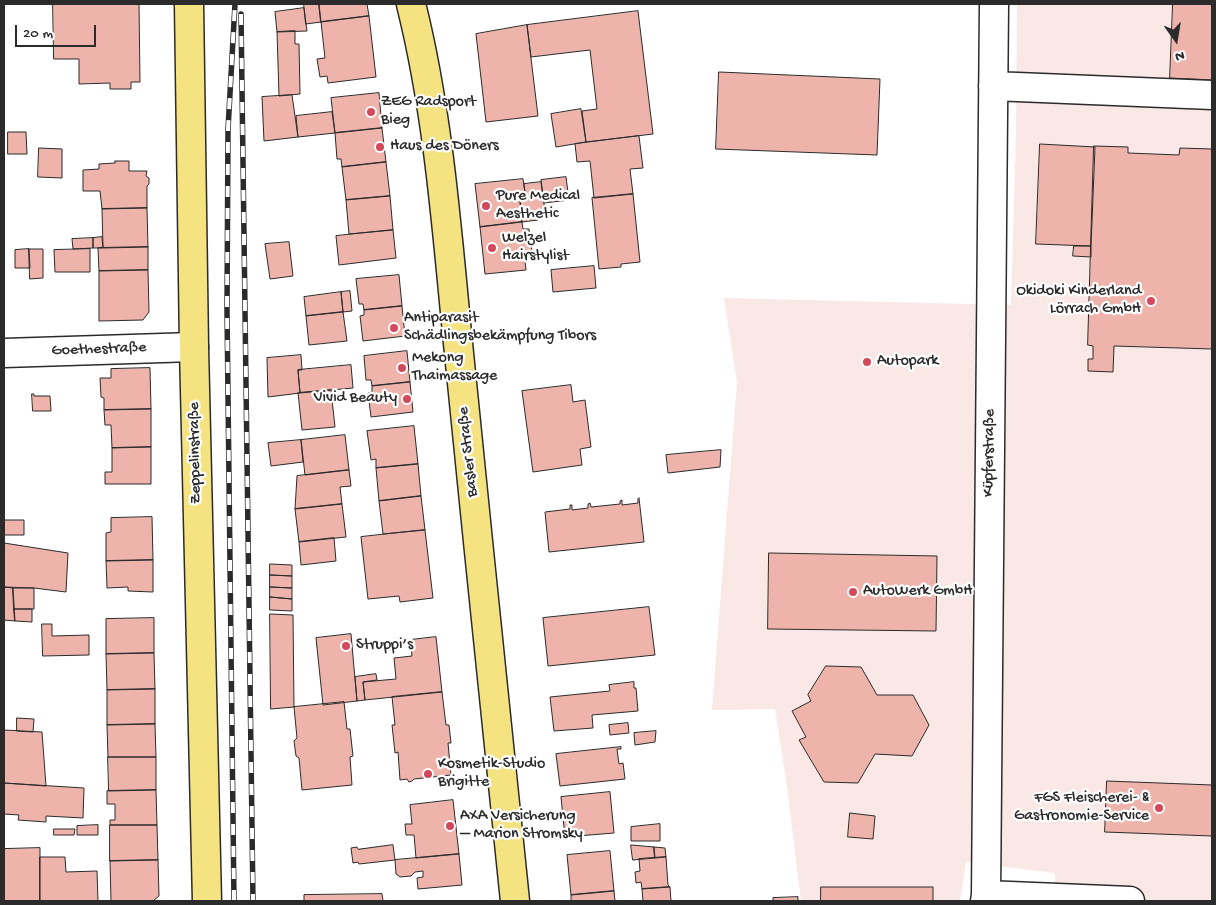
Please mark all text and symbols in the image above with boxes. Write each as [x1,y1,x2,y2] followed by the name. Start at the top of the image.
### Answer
[18,15,99,47] scale bar
[1151,15,1201,65] north arrow
[23,25,53,43] text: 20 m
[1173,46,1186,64] text: N
[381,93,476,131] place label: ZEG Radsport Bieg
[365,106,377,118] marker: ZEG Radsport Bieg
[390,137,499,157] place label: Haus des Döners
[374,141,386,153] marker: Haus des Döners
[496,187,580,225] place label: Pure Medical Aesthetic
[480,200,492,212] marker: Pure Medical Aesthetic
[502,229,569,267] place label: Welzel Hairstylist
[486,242,498,254] marker: Welzel Hairstylist
[1016,282,1141,320] place label: Okidoki Kinderland Lörrach GmbH
[1145,295,1157,307] marker: Okidoki Kinderland Lörrach GmbH
[404,309,596,347] place label: Antiparasit Schädlingsbekämpfung Tibors
[388,322,400,334] marker: Antiparasit Schädlingsbekämpfung Tibors
[51,339,147,361] street label: Goethestraße
[412,349,497,387] place label: Mekong Thaimassage
[877,352,938,372] place label: Autopark
[861,356,873,368] marker: Autopark
[396,362,408,374] marker: Mekong Thaimassage
[314,389,397,409] place label: Vivid Beauty
[401,393,413,405] marker: Vivid Beauty
[186,402,206,504] street label: Zeppelinstraße
[455,406,483,498] street label: Basler Straße
[980,409,1000,497] street label: Küpferstraße
[863,582,972,602] place label: AutoWerk GmbH
[847,586,859,598] marker: AutoWerk GmbH
[356,636,413,656] place label: Struppi’s
[340,640,352,652] marker: Struppi’s
[438,755,545,793] place label: Kosmetik-Studio Brigitte
[422,768,434,780] marker: Kosmetik-Studio Brigitte
[1014,789,1149,827] place label: FGS Fleischerei- & Gastronomie-Service
[1153,802,1165,814] marker: FGS Fleischerei- & Gastronomie-Service
[460,807,583,845] place label: AXA Versicherung – Marion Stromsky
[444,820,456,832] marker: AXA Versicherung – Marion Stromsky

